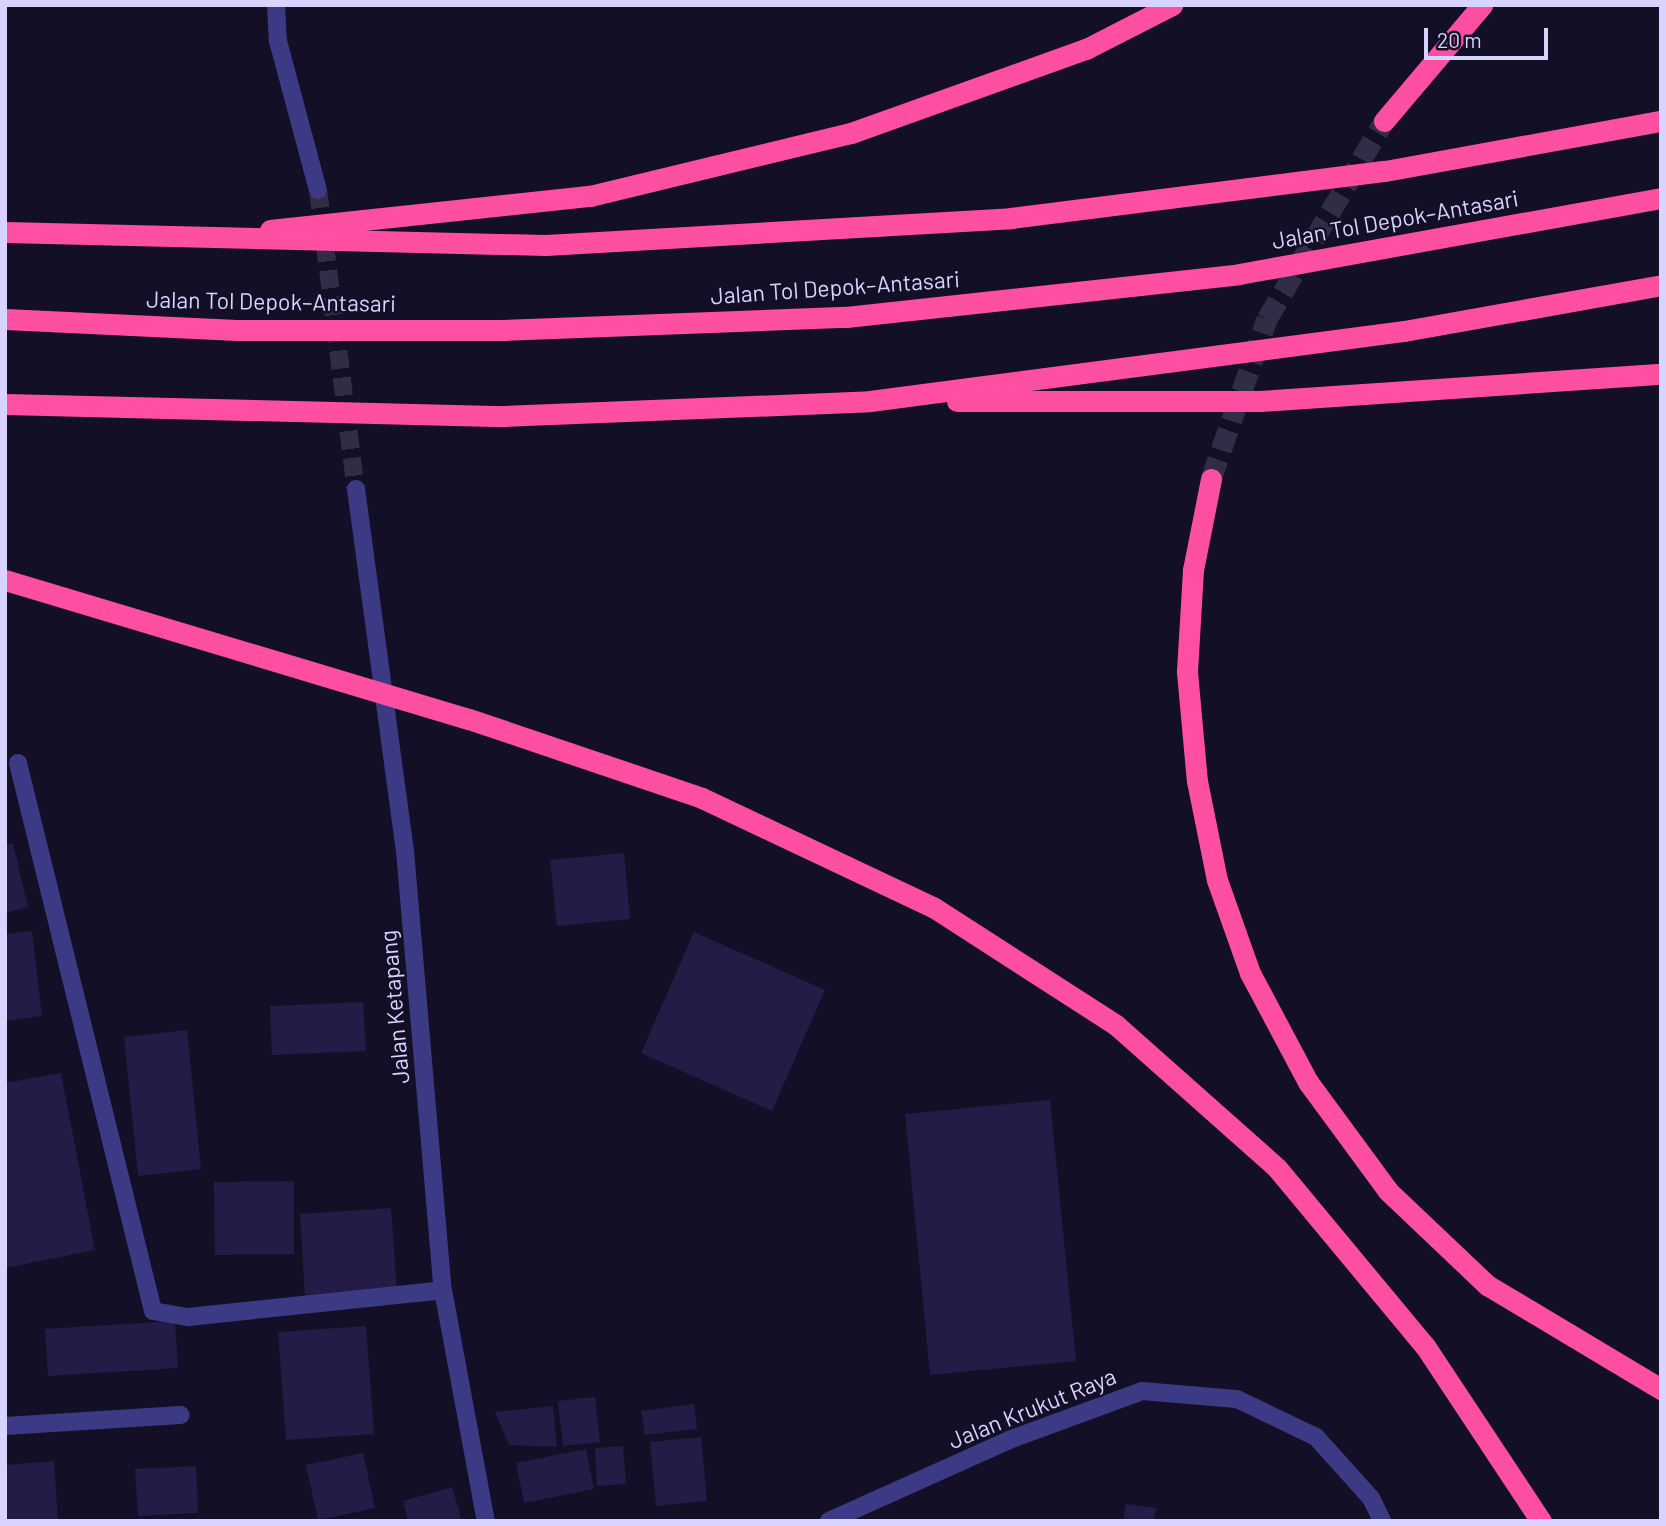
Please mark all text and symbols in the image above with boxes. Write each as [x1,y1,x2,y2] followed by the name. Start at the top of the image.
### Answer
[1428,14,1552,58] scale bar
[1437,27,1482,52] text: 20 m
[1270,184,1520,254] street label: Jalan Tol Depok–Antasari
[709,265,961,309] street label: Jalan Tol Depok–Antasari
[146,285,396,317] street label: Jalan Tol Depok–Antasari
[374,929,414,1085] street label: Jalan Ketapang
[944,1362,1120,1454] street label: Jalan Krukut Raya

